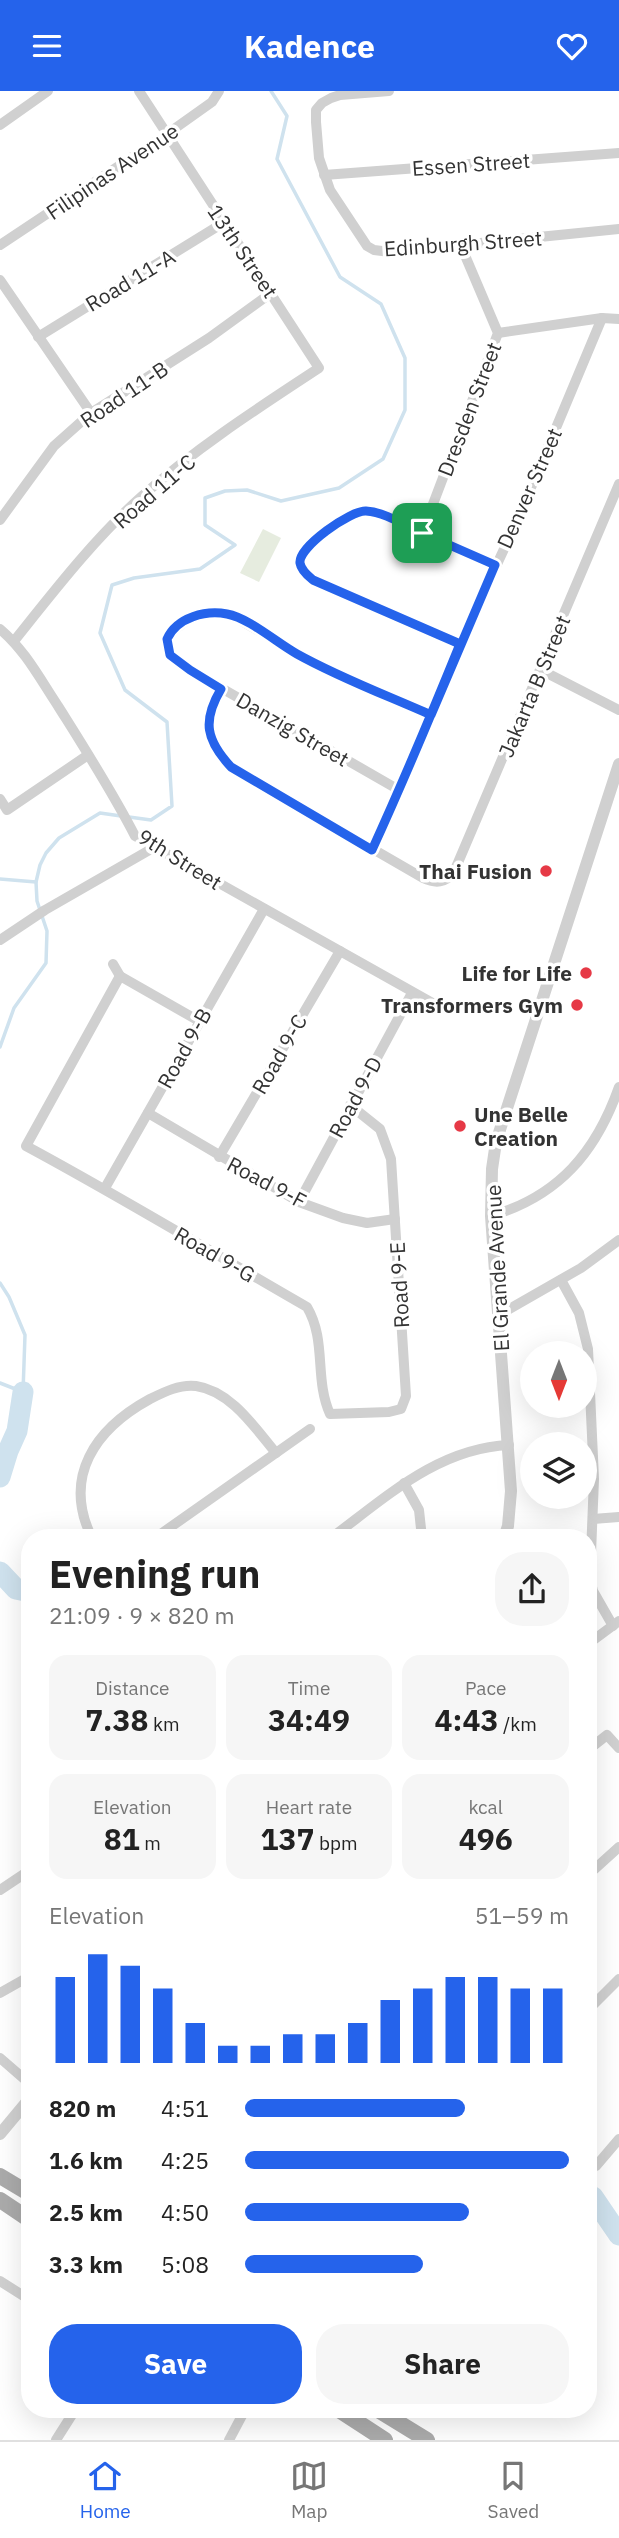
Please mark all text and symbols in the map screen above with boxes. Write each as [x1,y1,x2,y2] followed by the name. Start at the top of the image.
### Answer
[244,25,375,67] text: Kadence
[28,27,66,65] icon: menu
[553,27,591,65] icon: heart
[40,116,184,226] street label: Filipinas Avenue
[411,146,531,182] street label: Essen Street
[201,199,285,303] street label: 13th Street
[383,224,543,262] street label: Edinburgh Street
[80,242,180,318] street label: Road 11-A
[431,338,507,480] street label: Dresden Street
[74,354,174,434] street label: Road 11-B
[490,423,568,553] street label: Denver Street
[107,448,201,534] street label: Road 11-C
[392,503,452,563] pin
[403,514,441,552] icon: arrive
[491,611,577,761] street label: Jakarta B Street
[231,685,355,773] street label: Danzig Street
[133,822,227,896] street label: 9th Street
[419,857,532,885] place label: Thai Fusion
[538,863,554,879] marker: Thai Fusion
[461,959,572,987] place label: Life for Life
[578,965,594,981] marker: Life for Life
[381,991,563,1019] place label: Transformers Gym
[569,997,585,1013] marker: Transformers Gym
[150,1003,218,1093] street label: Road 9-B
[245,1009,313,1099] street label: Road 9-C
[322,1051,388,1143] street label: Road 9-D
[474,1100,568,1152] place label: Une Belle Creation
[452,1118,468,1134] marker: Une Belle Creation
[222,1149,312,1215] street label: Road 9-F
[479,1184,515,1352] street label: El Grande Avenue
[169,1220,261,1288] street label: Road 9-G
[383,1241,415,1329] street label: Road 9-E
[520,1341,597,1417] north arrow
[520,1341,597,1509] map controls
[520,1432,597,1509] button: layers
[49,1549,260,1598] text: Evening run
[495,1552,569,1626] button: share
[49,1600,235,1630] text: 21:09 · 9 × 820 m
[95,1676,169,1700] text: Distance
[288,1676,330,1700] text: Time
[465,1676,506,1700] text: Pace
[85,1700,148,1739] text: 7.38
[268,1700,350,1739] text: 34:49
[435,1700,498,1739] text: 4:43
[148,1712,180,1736] text: km
[498,1712,537,1736] text: /km
[93,1795,172,1819] text: Elevation
[266,1795,352,1819] text: Heart rate
[468,1795,503,1819] text: kcal
[104,1819,140,1858] text: 81
[260,1819,314,1858] text: 137
[459,1819,513,1858] text: 496
[140,1831,161,1855] text: m
[314,1831,358,1855] text: bpm
[49,1900,144,1930] text: Elevation
[475,1900,569,1930] text: 51–59 m
[49,2093,116,2123] text: 820 m
[161,2093,209,2123] text: 4:51
[49,2145,123,2175] text: 1.6 km
[161,2145,209,2175] text: 4:25
[49,2197,123,2227] text: 2.5 km
[161,2197,209,2227] text: 4:50
[49,2249,123,2279] text: 3.3 km
[161,2249,209,2279] text: 5:08
[49,2324,302,2404] button: Save
[316,2324,569,2404] button: Share
[80,2457,131,2523] tab: Home
[290,2457,328,2523] tab: Map
[488,2457,539,2523] tab: Saved

